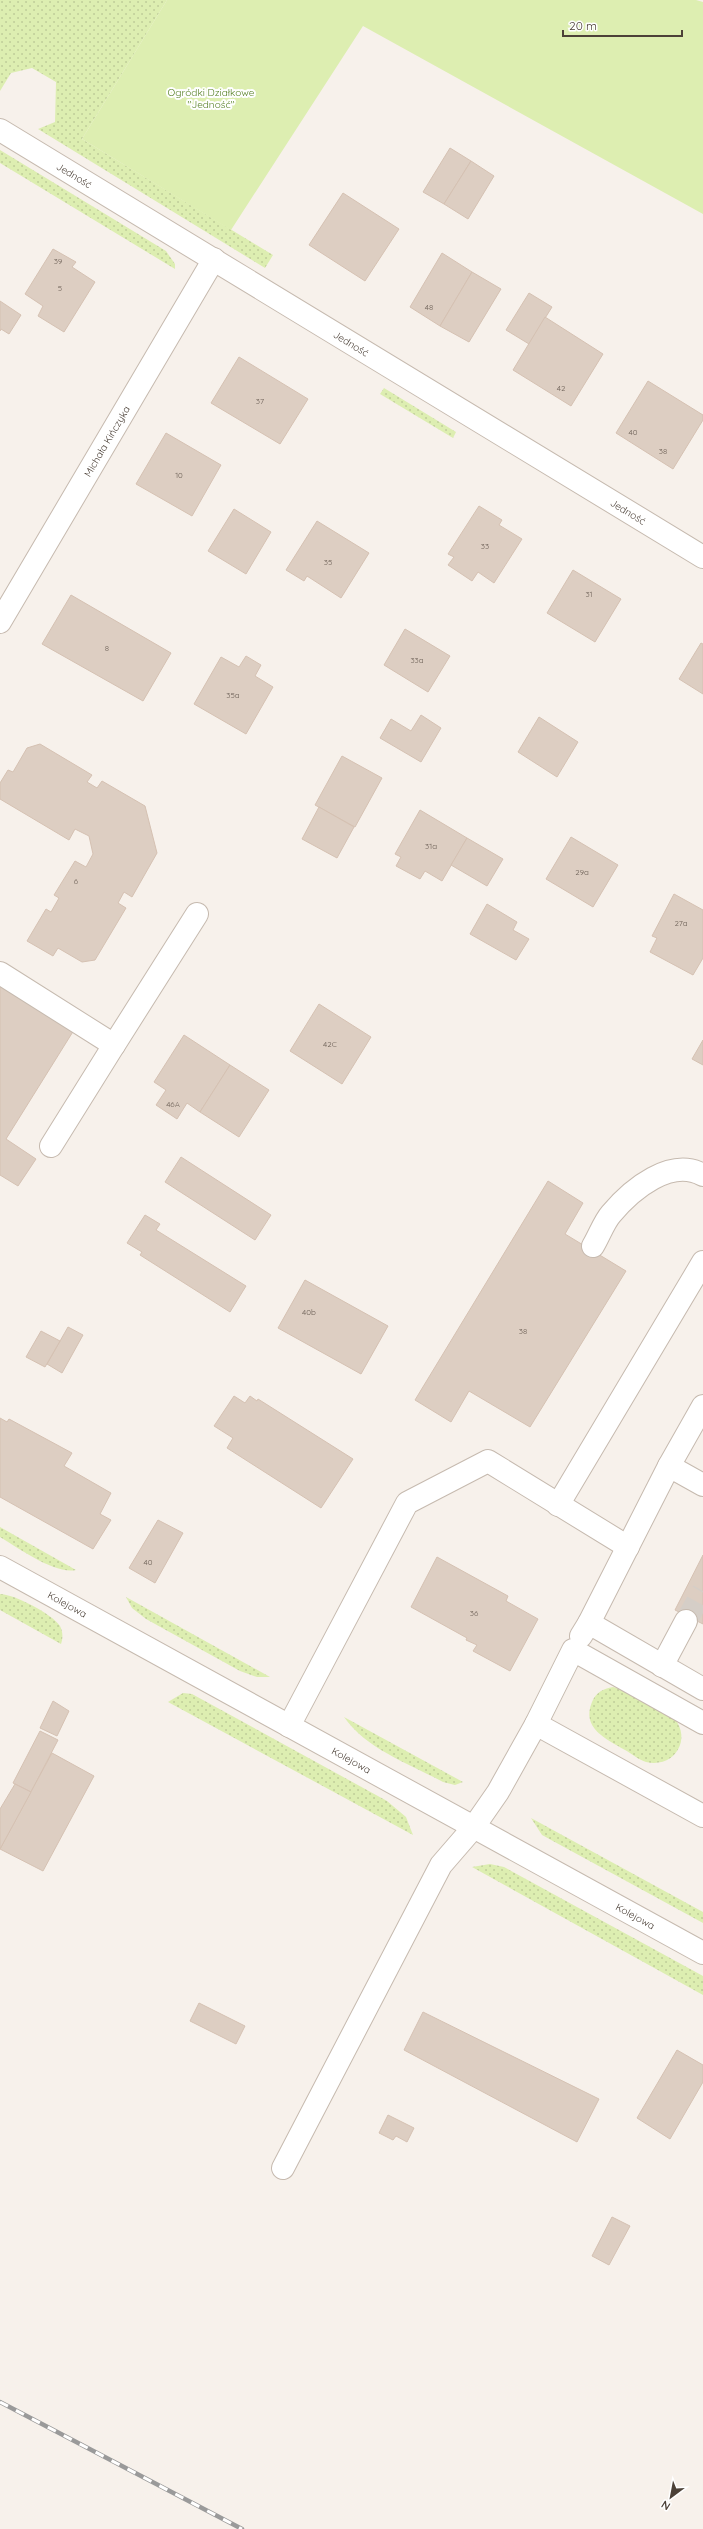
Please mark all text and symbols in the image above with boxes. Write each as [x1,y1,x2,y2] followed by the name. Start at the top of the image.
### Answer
[563,12,682,38] scale bar
[569,18,597,33] text: 20 m
[168,86,255,111] park label: Ogródki Działkowe "Jedność"
[54,160,94,191] street label: Jedność
[54,256,63,266] house number: 39
[58,283,62,293] house number: 5
[425,302,433,312] house number: 48
[331,328,371,360] street label: Jedność
[557,383,566,393] house number: 42
[256,396,264,406] house number: 37
[81,404,133,479] street label: Michała Kińczyka
[629,427,638,437] house number: 40
[659,446,667,456] house number: 38
[175,470,183,480] house number: 10
[608,496,648,528] street label: Jedność
[481,541,489,551] house number: 33
[324,557,332,567] house number: 35
[585,589,593,599] house number: 31
[105,643,109,653] house number: 8
[410,655,424,665] house number: 33a
[226,690,240,700] house number: 35a
[425,841,437,851] house number: 31a
[575,867,589,877] house number: 29a
[74,876,79,886] house number: 6
[674,918,688,928] house number: 27a
[323,1039,337,1049] house number: 42C
[166,1099,180,1109] house number: 46A
[302,1307,316,1317] house number: 40b
[519,1326,527,1336] house number: 38
[144,1557,153,1567] house number: 40
[45,1588,89,1621] street label: Kolejowa
[470,1608,479,1618] house number: 36
[329,1744,373,1776] street label: Kolejowa
[613,1900,657,1932] street label: Kolejowa
[651,2477,691,2517] north arrow
[659,2497,673,2514] text: N

